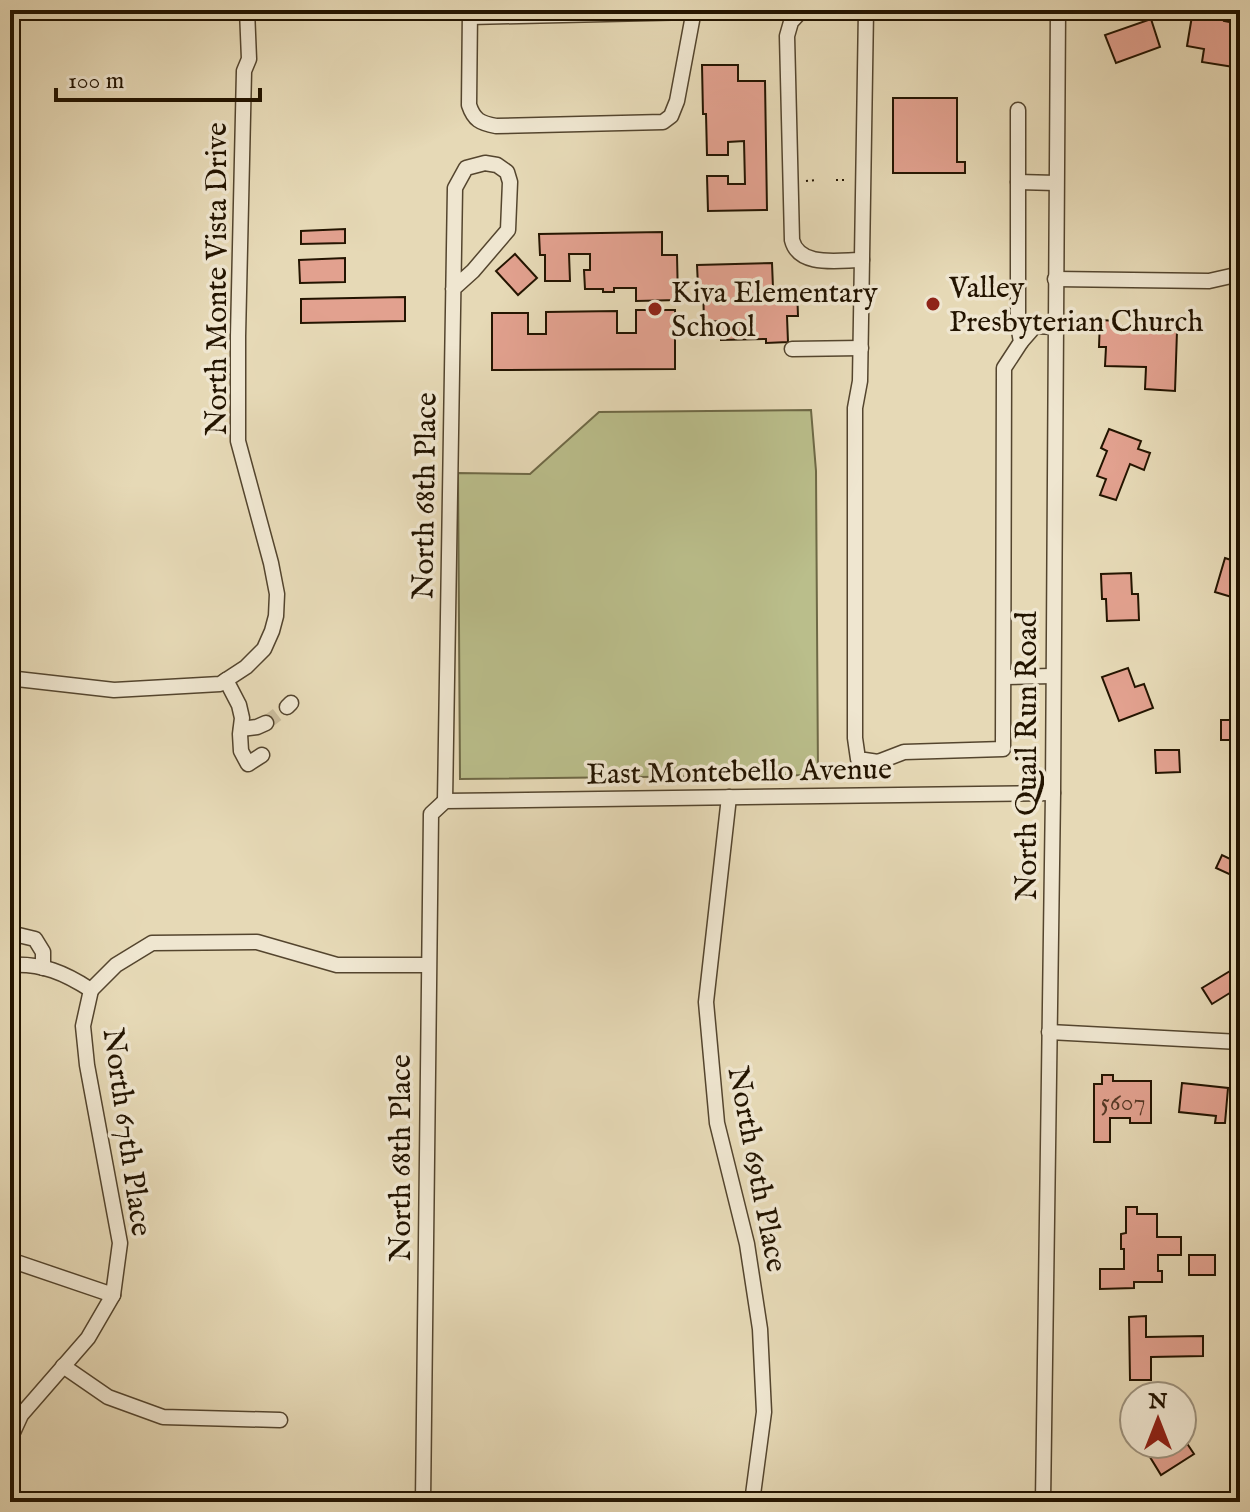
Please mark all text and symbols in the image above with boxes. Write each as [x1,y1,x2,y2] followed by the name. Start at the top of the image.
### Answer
[56,52,260,102] scale bar
[68,66,124,97] text: 100 m
[199,122,237,436] street label: North Monte Vista Drive
[948,270,1203,342] place label: Valley Presbyterian Church
[671,275,878,347] place label: Kiva Elementary School
[924,295,942,313] marker: Valley Presbyterian Church
[646,300,664,318] marker: Kiva Elementary School
[405,392,447,600] street label: North 68th Place
[1009,610,1047,901] street label: North Quail Run Road
[586,751,892,795] street label: East Montebello Avenue
[93,1026,159,1239] street label: North 67th Place
[383,1054,421,1262] street label: North 68th Place
[717,1063,795,1275] street label: North 69th Place
[1100,1086,1146,1119] house number: 5607
[1118,1380,1198,1460] north arrow
[1147,1388,1168,1416] text: N

